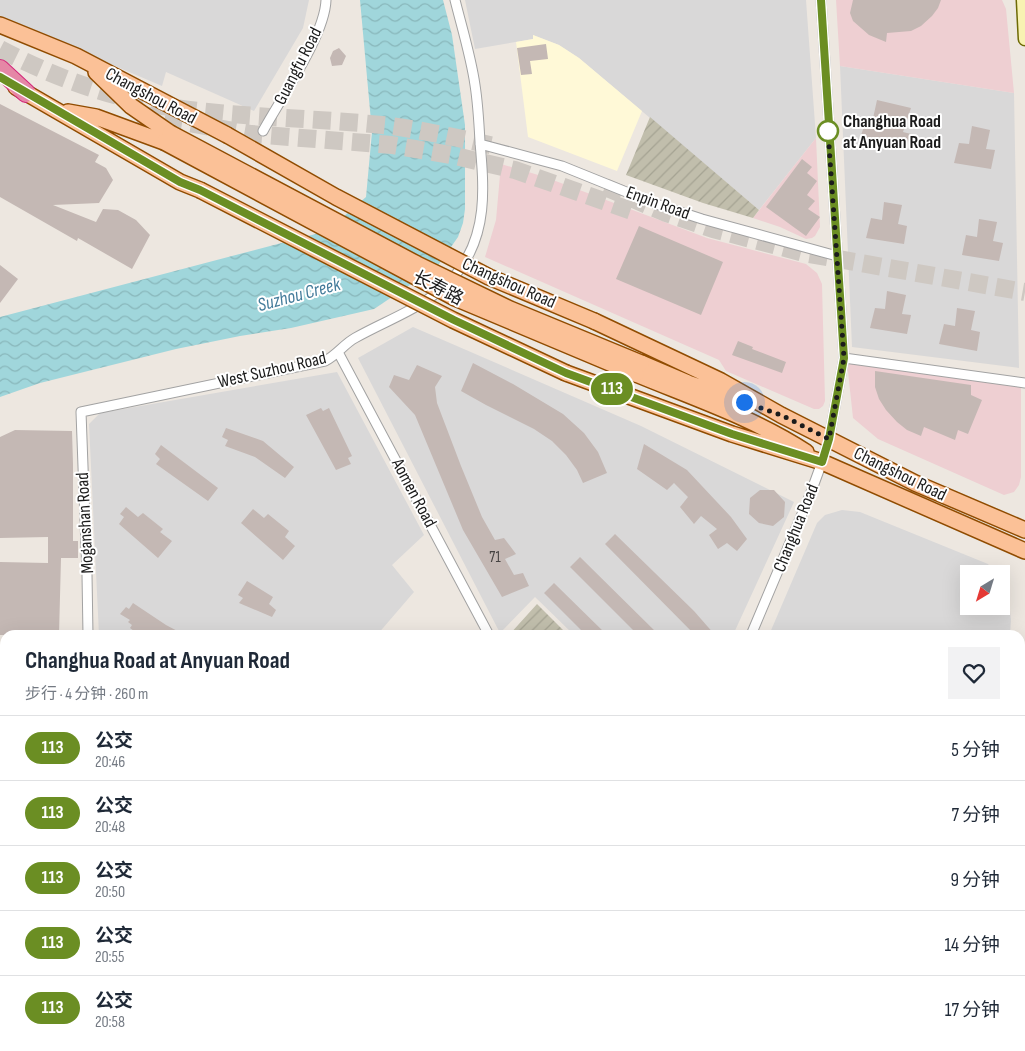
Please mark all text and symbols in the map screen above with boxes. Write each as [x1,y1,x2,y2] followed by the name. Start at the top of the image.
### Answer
[270,24,326,108] street label: Guangfu Road
[102,63,200,129] street label: Changshou Road
[843,111,941,153] place label: Changhua Road at Anyuan Road
[817,120,839,142] marker: Changhua Road at Anyuan Road
[623,182,693,224] street label: Enpin Road
[459,253,559,313] street label: Changshou Road
[409,266,467,310] street label: 长寿路
[255,273,344,317] water label: Suzhou Creek
[216,347,328,393] street label: West Suzhou Road
[583,373,641,405] line badge: 113
[601,378,623,399] text: 113
[732,390,757,415] your location
[850,443,950,505] street label: Changshou Road
[387,454,441,531] street label: Aomen Road
[72,472,98,574] street label: Moganshan Road
[769,481,823,575] street label: Changhua Road
[489,548,501,567] house number: 71
[960,565,1010,615] north arrow
[960,565,1010,615] map controls
[25,646,290,675] text: Changhua Road at Anyuan Road
[948,647,1000,699] button: heart
[25,685,148,704] text: 步行 · 4 分钟 · 260 m
[95,730,133,753] text: 公交
[41,737,64,758] text: 113
[951,739,1000,762] text: 5 分钟
[95,753,125,772] text: 20:46
[95,795,133,818] text: 公交
[41,802,64,823] text: 113
[951,804,1000,827] text: 7 分钟
[95,818,125,837] text: 20:48
[95,860,133,883] text: 公交
[41,867,64,888] text: 113
[951,869,1000,892] text: 9 分钟
[95,883,125,902] text: 20:50
[95,925,133,948] text: 公交
[41,932,64,953] text: 113
[944,934,1000,957] text: 14 分钟
[95,948,124,967] text: 20:55
[95,990,133,1013] text: 公交
[41,997,64,1018] text: 113
[945,999,1000,1022] text: 17 分钟
[95,1013,125,1032] text: 20:58

